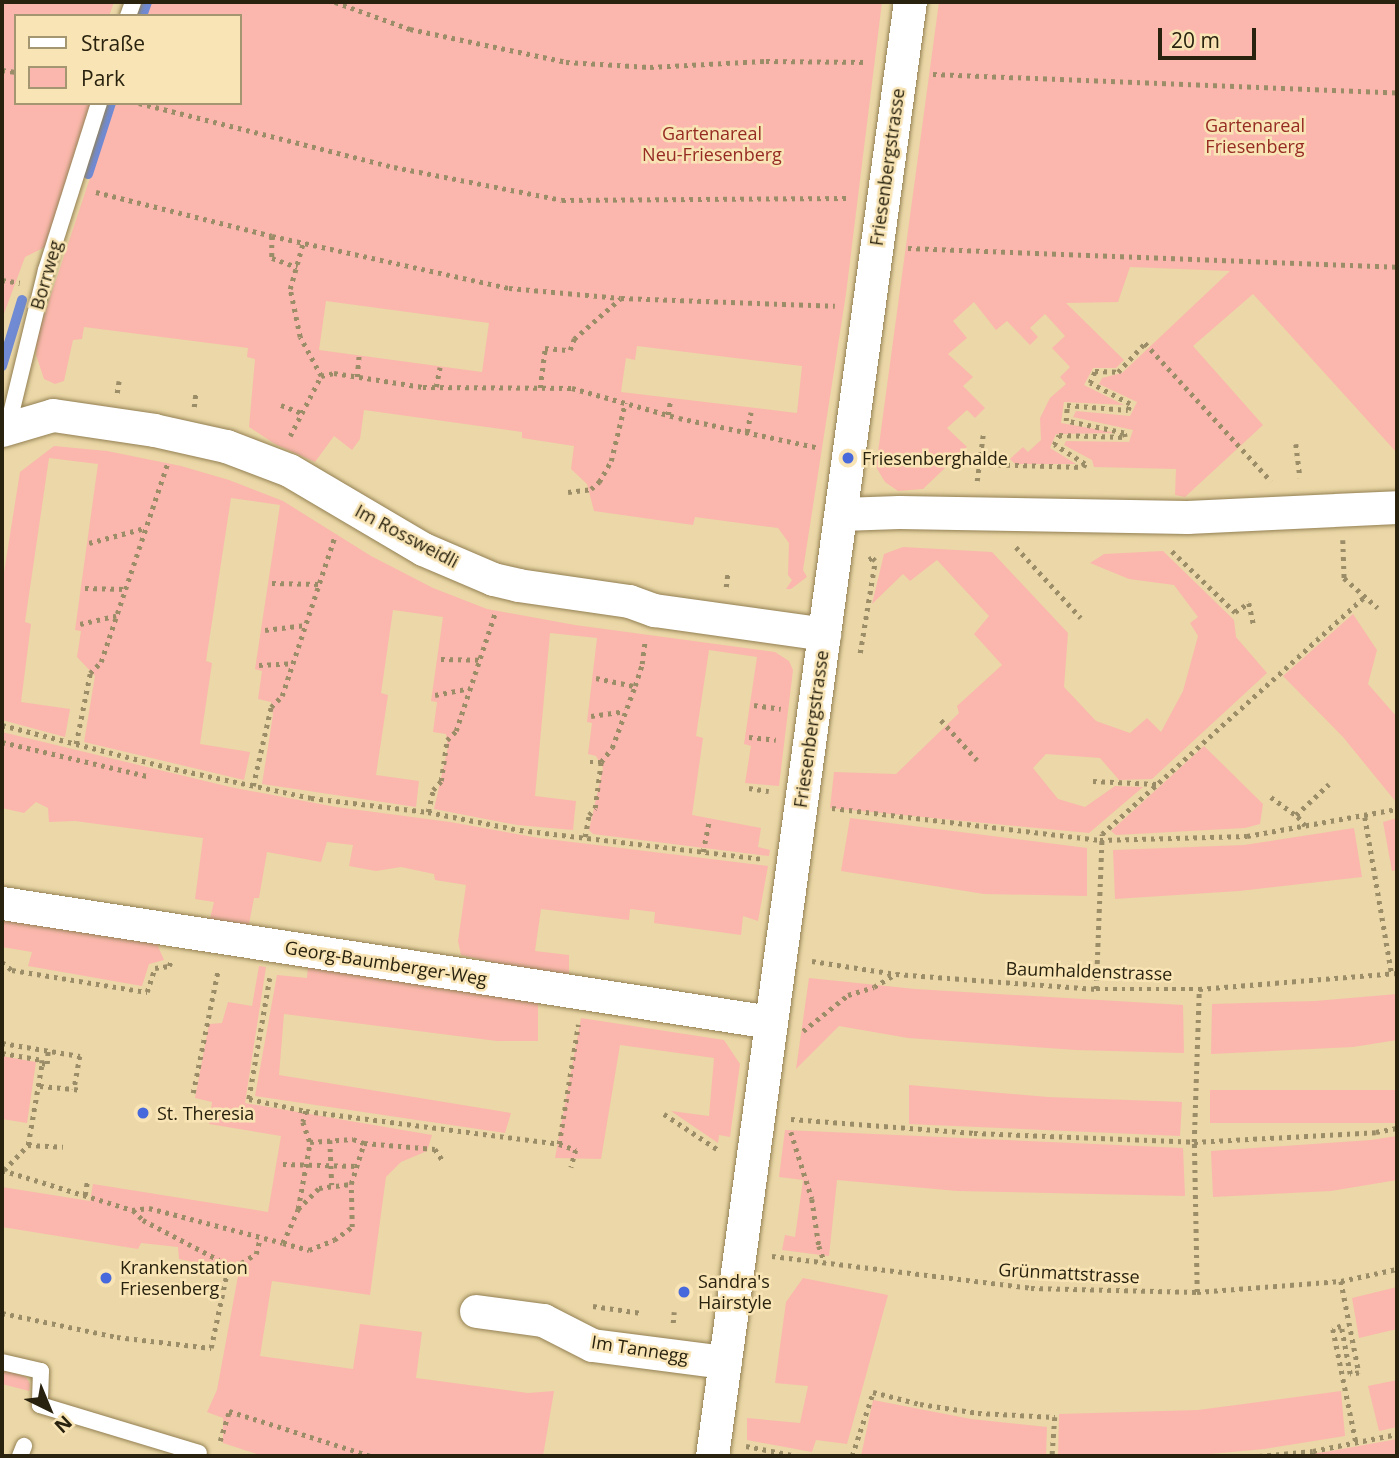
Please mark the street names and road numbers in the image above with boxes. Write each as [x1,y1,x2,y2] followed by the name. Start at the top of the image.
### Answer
[865,87,909,247] street label: Friesenbergstrasse
[26,238,66,312] street label: Borrweg
[352,500,462,572] street label: Im Rossweidli
[789,649,833,809] street label: Friesenbergstrasse
[283,936,489,990] street label: Georg-Baumberger-Weg
[1005,957,1173,985] street label: Baumhaldenstrasse
[998,1259,1140,1287] street label: Grünmattstrasse
[590,1331,690,1367] street label: Im Tannegg

